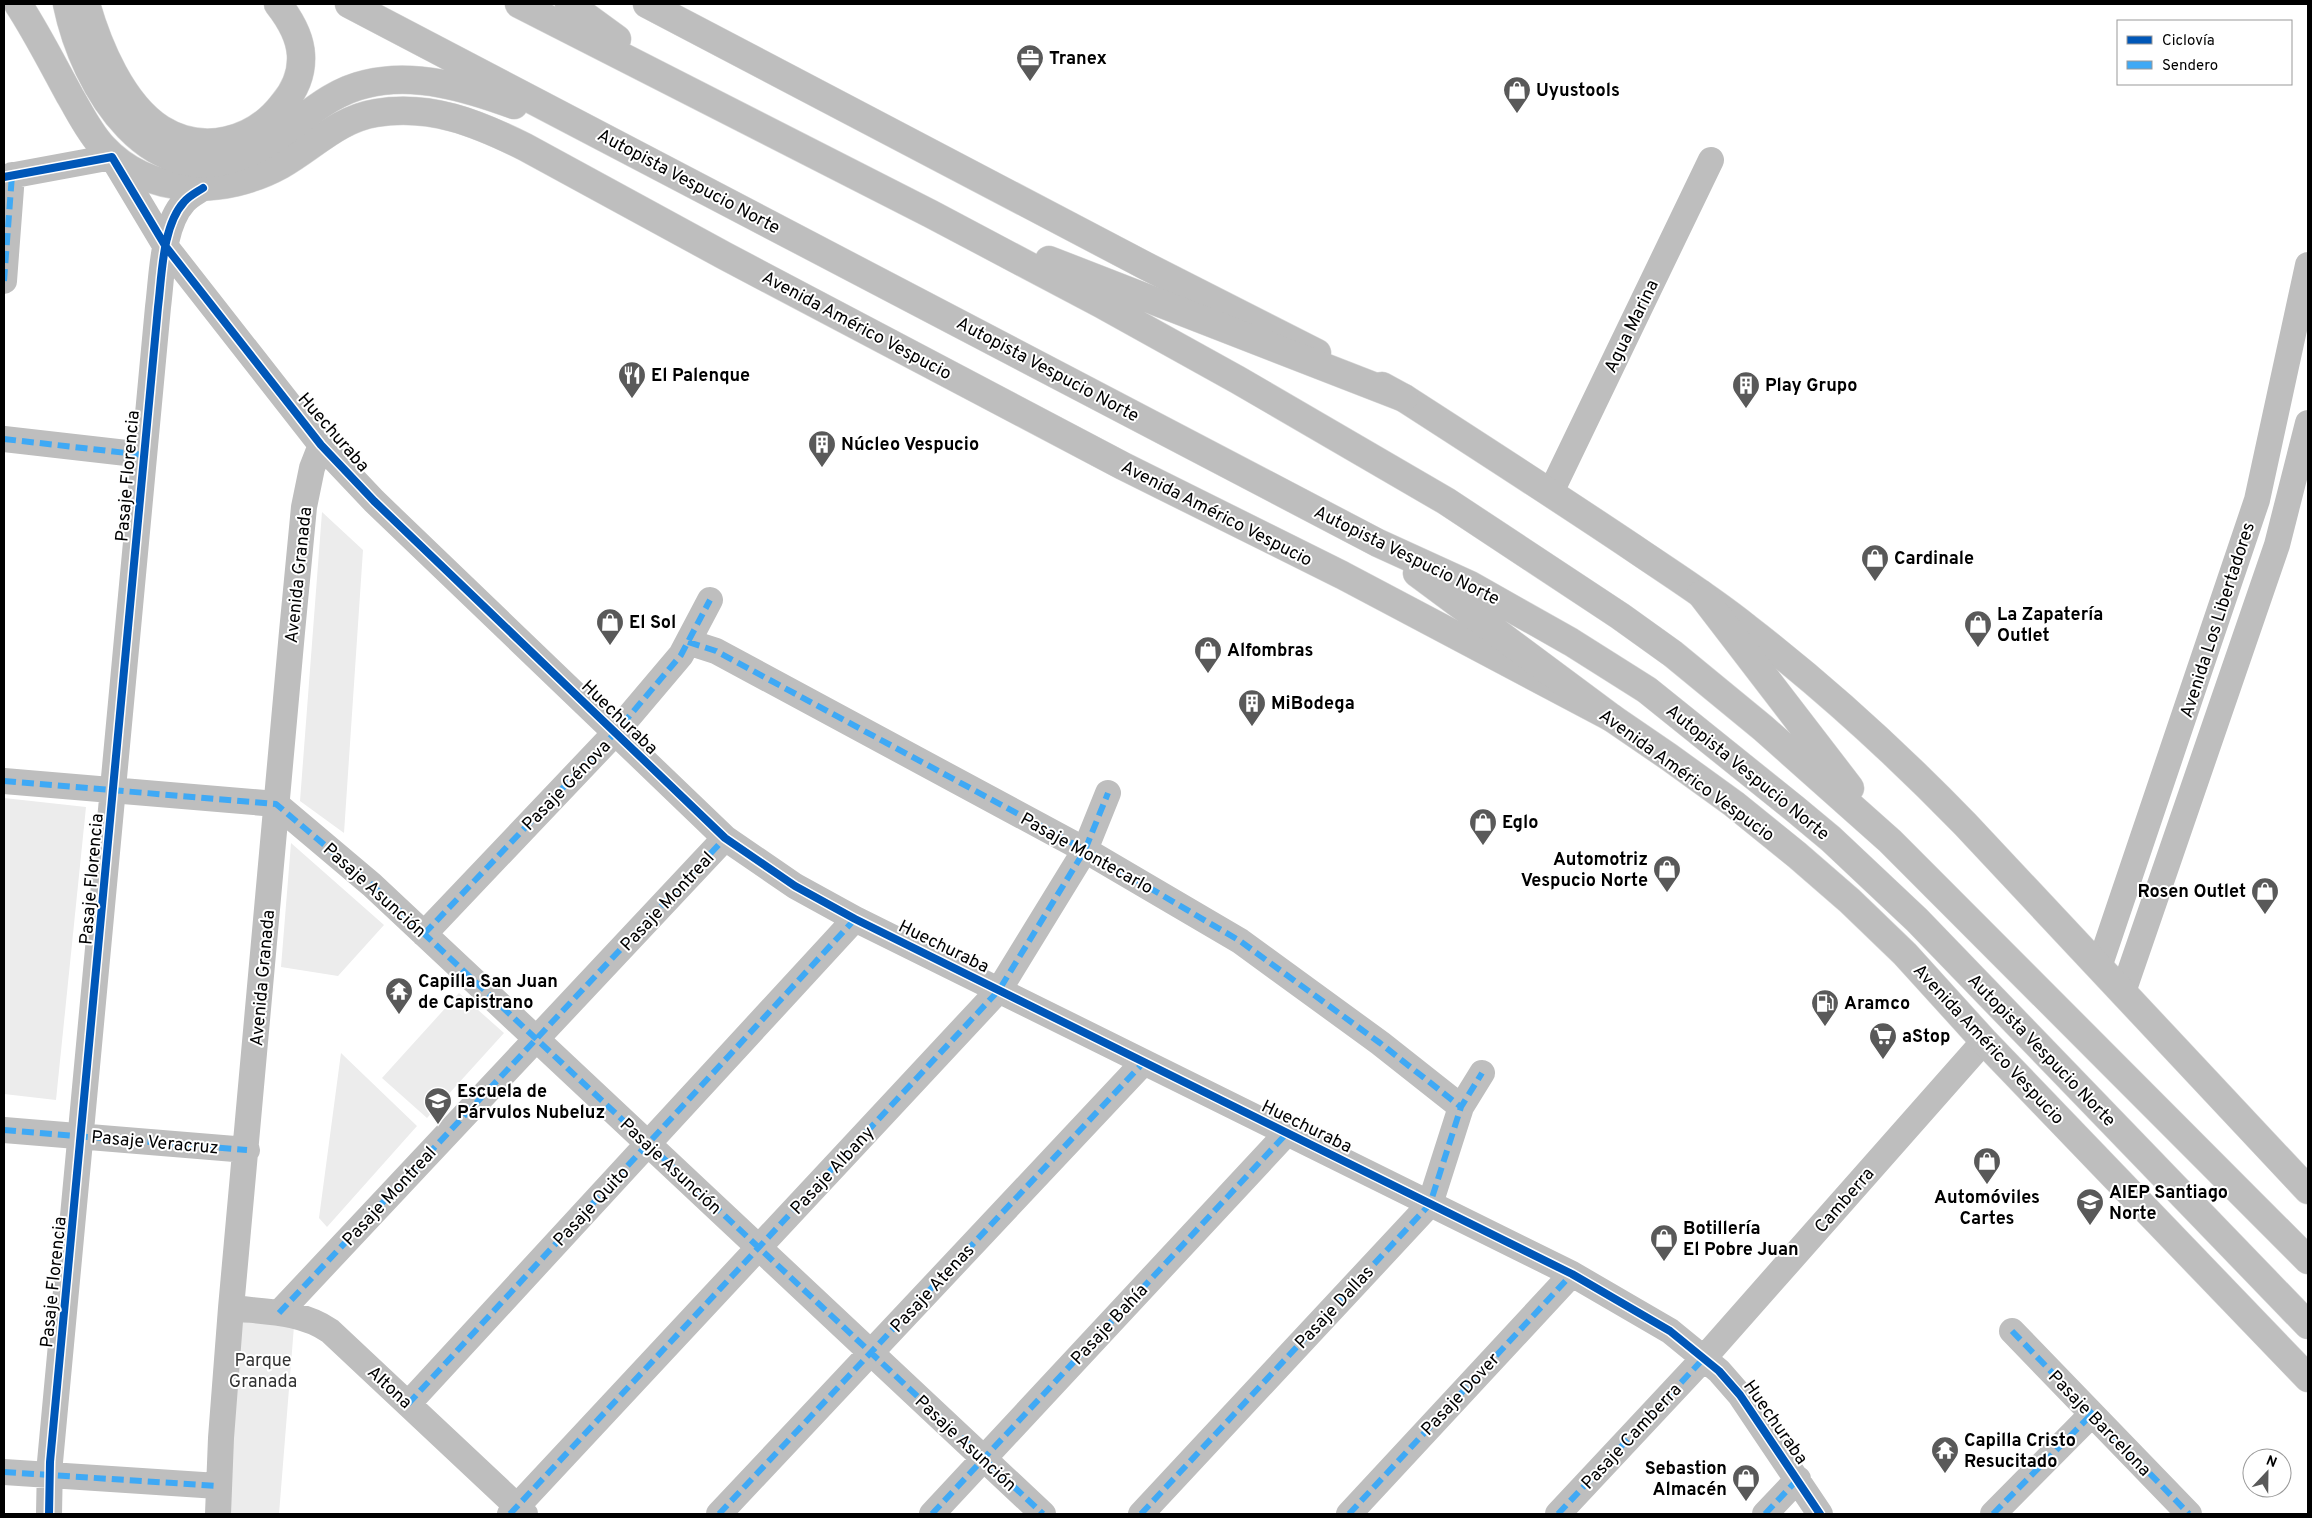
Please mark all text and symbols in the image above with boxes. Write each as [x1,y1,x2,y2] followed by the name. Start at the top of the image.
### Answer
[2117,20,2292,85] legend
[2162,32,2215,51] text: Ciclovía
[1015,43,1045,82] office icon: Tranex
[1049,48,1107,71] place label: Tranex
[2162,57,2218,76] text: Sendero
[1502,75,1532,114] shop icon: Uyustools
[1536,80,1620,103] place label: Uyustools
[593,124,784,240] street label: Autopista Vespucio Norte
[758,267,955,386] street label: Avenida Américo Vespucio
[1600,276,1665,377] street label: Agua Marina
[952,312,1143,428] street label: Autopista Vespucio Norte
[617,360,647,399] restaurant icon: El Palenque
[651,365,750,388] place label: El Palenque
[1731,370,1761,409] building icon: Play Grupo
[1765,375,1858,398] place label: Play Grupo
[292,388,374,478] street label: Huechuraba
[111,409,146,543] street label: Pasaje Florencia
[807,429,837,468] building icon: Núcleo Vespucio
[841,434,979,457] place label: Núcleo Vespucio
[1117,456,1316,573] street label: Avenida Américo Vespucio
[1310,501,1503,611] street label: Autopista Vespucio Norte
[281,506,318,645] street label: Avenida Granada
[2176,520,2261,721] street label: Avenida Los Libertadores
[1860,543,1890,582] shop icon: Cardinale
[1894,548,1974,571] place label: Cardinale
[1997,604,2103,648] place label: La Zapatería Outlet
[595,607,625,646] shop icon: El Sol
[1963,609,1993,648] shop icon: La Zapatería Outlet
[629,612,676,635] place label: El Sol
[1193,635,1223,674] shop icon: Alfombras
[1227,640,1314,663] place label: Alfombras
[576,676,662,760] street label: Huechuraba
[1237,688,1267,727] building icon: MiBodega
[1271,693,1355,716] place label: MiBodega
[1661,700,1833,846] street label: Autopista Vespucio Norte
[1594,705,1778,848] street label: Avenida Américo Vespucio
[518,736,616,836] street label: Pasaje Génova
[1468,807,1498,846] shop icon: Eglo
[1016,808,1157,900] street label: Pasaje Montecarlo
[75,812,110,946] street label: Pasaje Florencia
[1502,812,1538,835] place label: Eglo
[318,839,430,944] street label: Pasaje Asunción
[616,847,720,957] street label: Pasaje Montreal
[1521,849,1648,893] place label: Automotriz Vespucio Norte
[1652,854,1682,893] shop icon: Automotriz Vespucio Norte
[2250,876,2280,915] shop icon: Rosen Outlet
[2138,881,2246,904] place label: Rosen Outlet
[246,909,281,1047] street label: Avenida Granada
[894,916,992,979] street label: Huechuraba
[1907,960,2068,1130] street label: Avenida Américo Vespucio
[1962,970,2120,1132] street label: Autopista Vespucio Norte
[418,971,558,1015] place label: Capilla San Juan de Capistrano
[384,976,414,1015] temple icon: Capilla San Juan de Capistrano
[1810,988,1840,1027] fuel station icon: Aramco
[1844,993,1910,1016] place label: Aramco
[1868,1021,1898,1060] supermarket icon: aStop
[1902,1026,1950,1049] place label: aStop
[457,1081,605,1125] place label: Escuela de Párvulos Nubeluz
[423,1086,453,1125] school or university icon: Escuela de Párvulos Nubeluz
[1257,1096,1355,1159] street label: Huechuraba
[614,1114,726,1220] street label: Pasaje Asunción
[786,1122,880,1220] street label: Pasaje Albany
[90,1126,220,1161] street label: Pasaje Veracruz
[338,1142,442,1252] street label: Pasaje Montreal
[1972,1146,2002,1185] shop icon: Automóviles Cartes
[549,1162,635,1252] street label: Pasaje Quito
[1810,1163,1880,1239] street label: Camberra
[2109,1182,2228,1226] place label: AIEP Santiago Norte
[1934,1187,2040,1231] place label: Automóviles Cartes
[2075,1187,2105,1226] school or university icon: AIEP Santiago Norte
[36,1215,73,1349] street label: Pasaje Florencia
[1683,1218,1799,1262] place label: Botillería El Pobre Juan
[1649,1223,1679,1262] shop icon: Botillería El Pobre Juan
[886,1240,980,1338] street label: Pasaje Atenas
[1291,1261,1380,1355] street label: Pasaje Dallas
[1067,1280,1154,1370] street label: Pasaje Bahía
[1417,1349,1505,1441] street label: Pasaje Dover
[229,1350,297,1394] park label: Parque Granada
[362,1362,416,1415] street label: Altona
[2043,1366,2155,1482] street label: Pasaje Barcelona
[1737,1376,1812,1470] street label: Huechuraba
[1577,1379,1687,1495] street label: Pasaje Camberra
[909,1391,1021,1497] street label: Pasaje Asunción
[1964,1430,2076,1474] place label: Capilla Cristo Resucitado
[1930,1435,1960,1474] temple icon: Capilla Cristo Resucitado
[2242,1448,2292,1498] north arrow
[2263,1453,2279,1472] text: N
[1645,1458,1727,1502] place label: Sebastion Almacén
[1731,1463,1761,1502] shop icon: Sebastion Almacén

